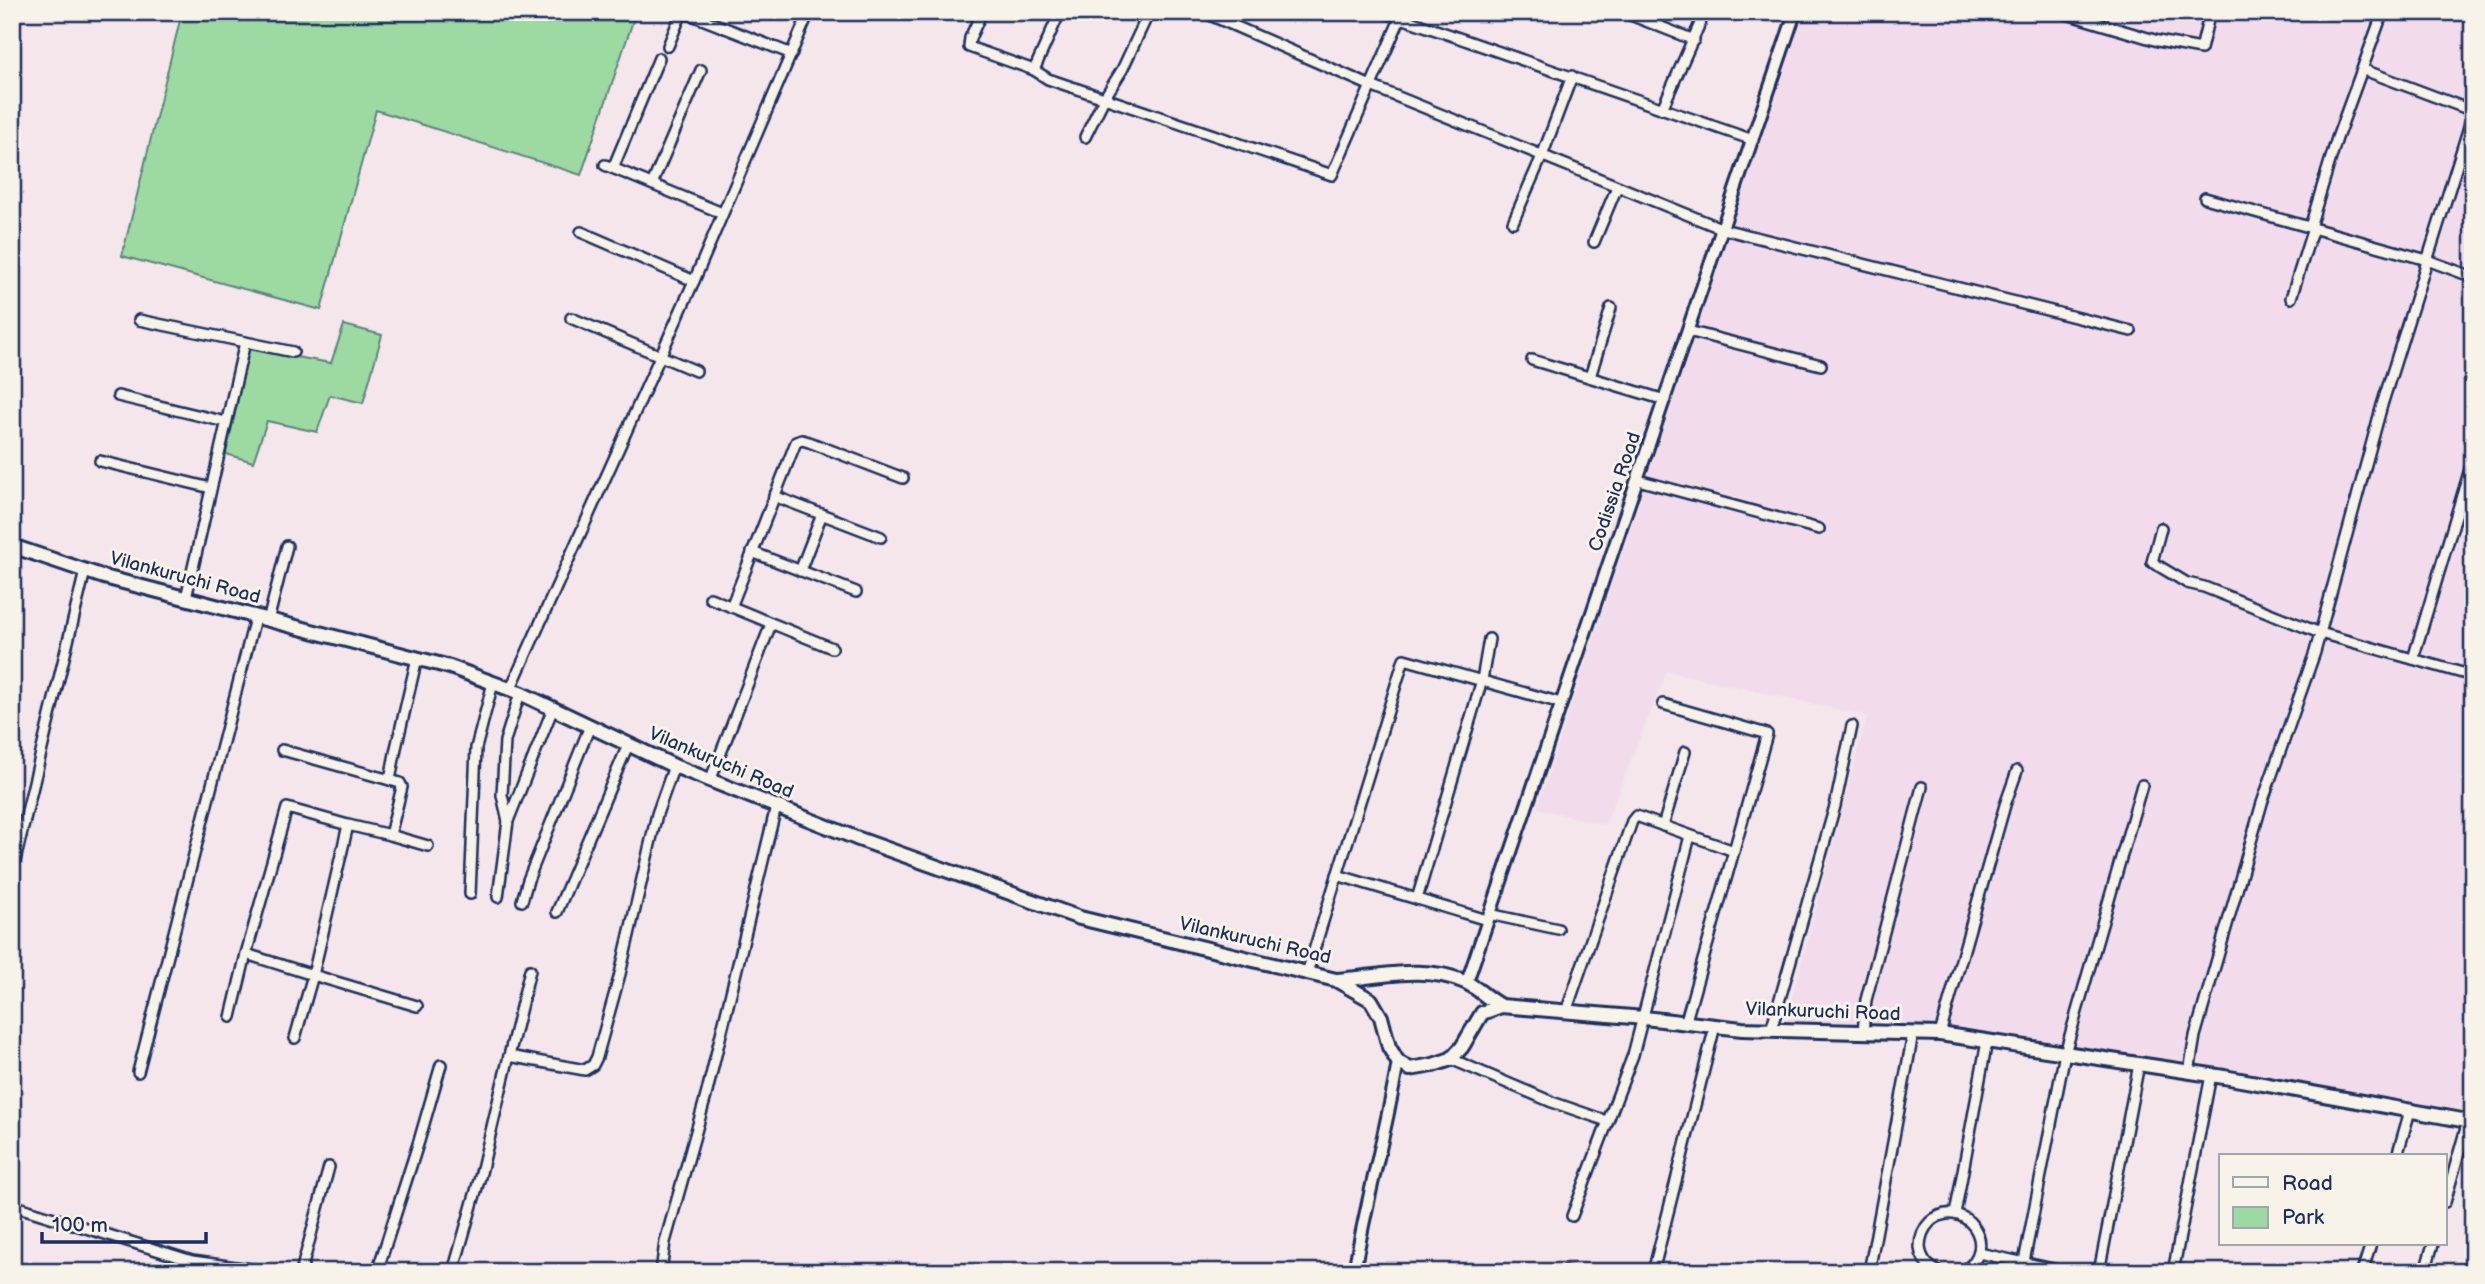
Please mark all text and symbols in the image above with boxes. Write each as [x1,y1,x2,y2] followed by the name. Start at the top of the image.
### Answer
[1584,429,1646,555] street label: Codissia Road
[107,547,263,609] street label: Vilankuruchi Road
[645,722,797,804] street label: Vilankuruchi Road
[1177,912,1333,970] street label: Vilankuruchi Road
[1745,998,1901,1026] street label: Vilankuruchi Road
[2219,1154,2446,1246] legend
[2282,1171,2333,1196] text: Road
[42,1200,206,1244] scale bar
[2282,1205,2325,1230] text: Park
[52,1213,108,1238] text: 100 m

